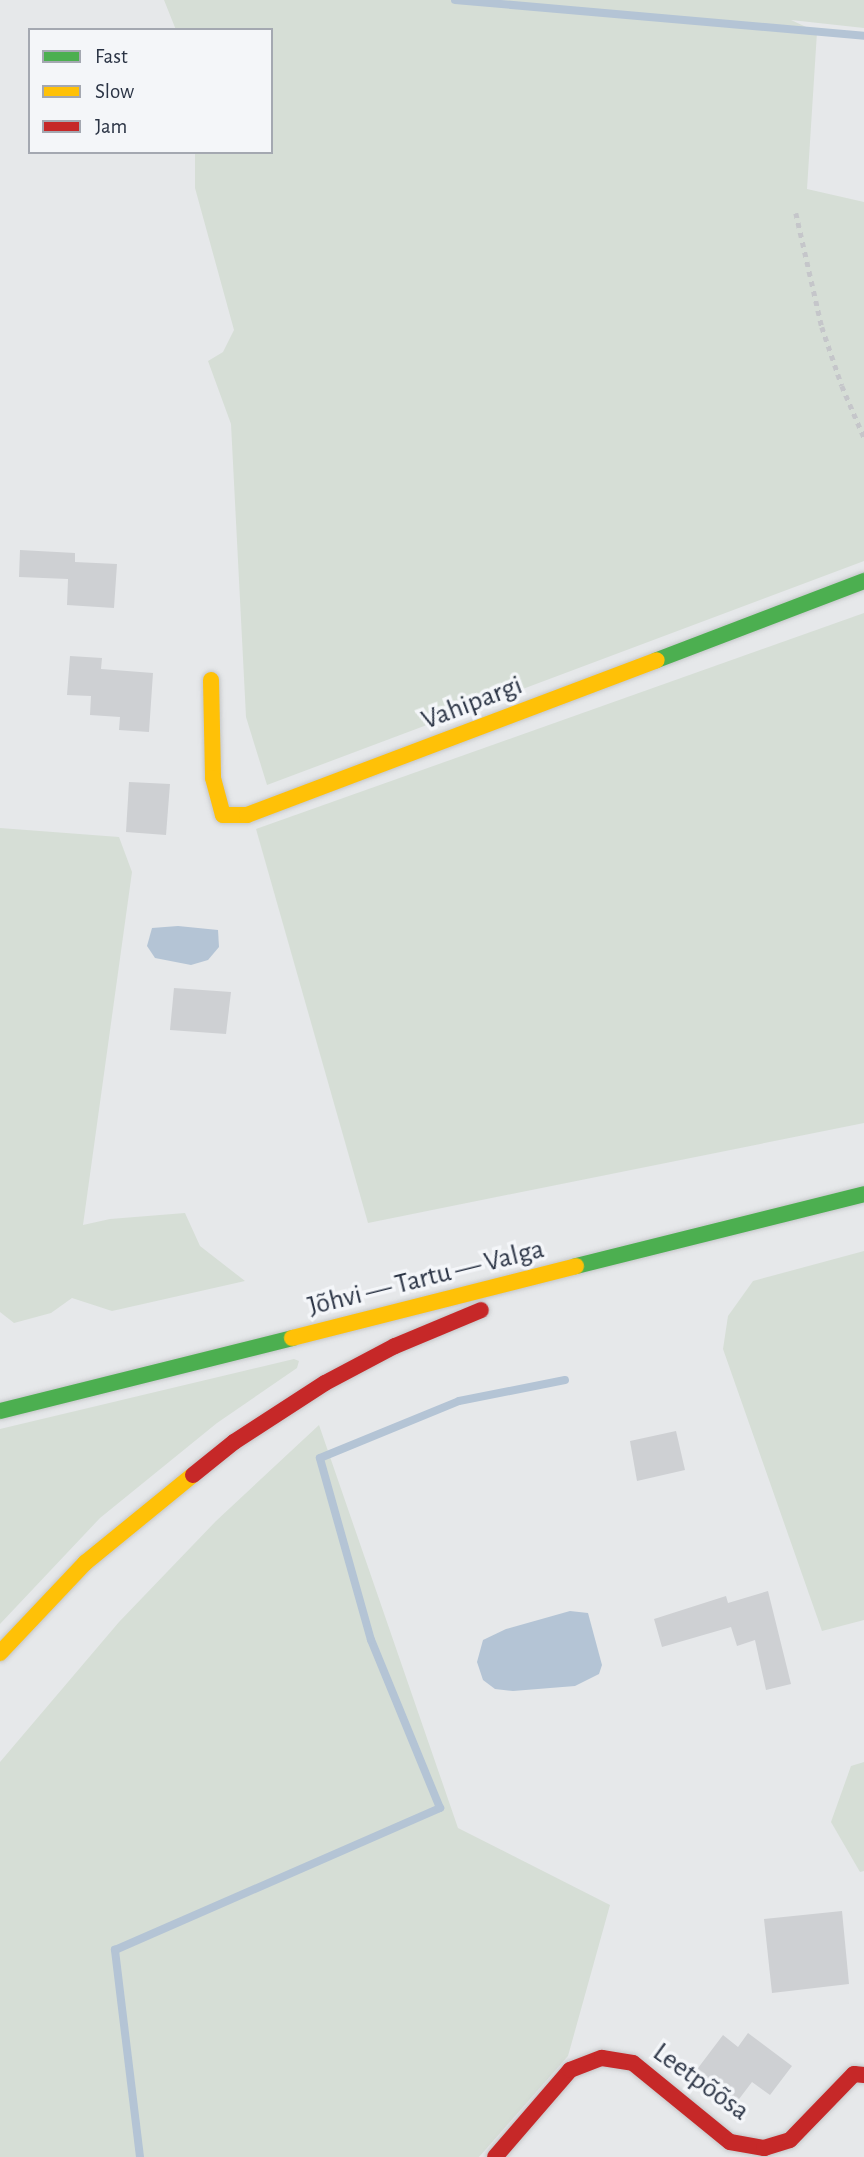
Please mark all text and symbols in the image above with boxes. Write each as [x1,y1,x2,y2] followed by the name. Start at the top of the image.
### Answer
[28,28,273,154] legend
[95,46,128,67] text: Fast
[95,81,134,102] text: Slow
[95,116,127,137] text: Jam
[417,669,527,737] street label: Vahipargi
[304,1232,548,1324] street label: Jõhvi — Tartu — Valga
[646,2036,756,2128] street label: Leetpõõsa

